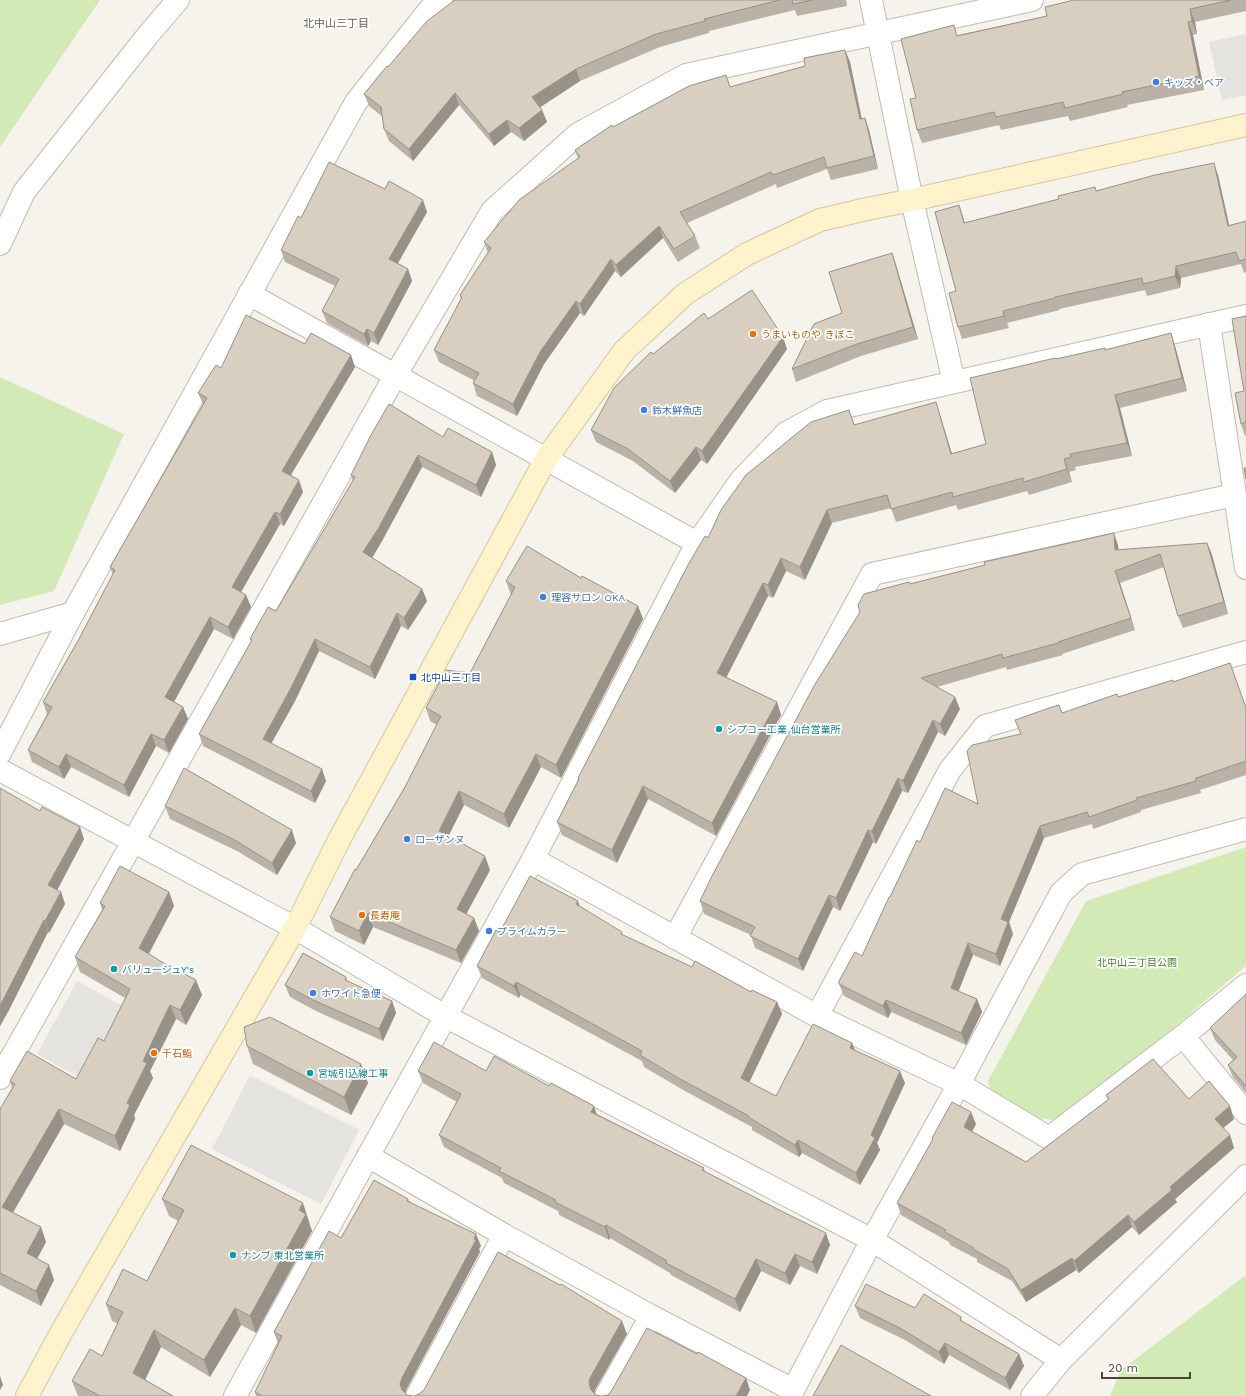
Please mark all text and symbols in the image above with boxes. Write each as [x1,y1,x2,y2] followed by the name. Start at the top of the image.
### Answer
[303,17,369,30] district label: 北中山三丁目
[1151,77,1161,87] marker: キッズ・ベア
[1164,77,1224,88] place label: キッズ・ベア
[748,329,758,339] marker: うまいものや きぼこ
[761,329,854,340] place label: うまいものや きぼこ
[639,405,649,415] marker: 鈴木鮮魚店
[652,405,702,416] place label: 鈴木鮮魚店
[538,592,548,602] marker: 理容サロン OKA
[551,592,625,603] place label: 理容サロン OKA
[408,672,418,682] marker: 北中山三丁目
[421,672,481,683] place label: 北中山三丁目
[714,724,724,734] marker: シプコー工業 仙台営業所
[727,724,840,735] place label: シプコー工業 仙台営業所
[402,834,412,844] marker: ローザンヌ
[415,834,465,845] place label: ローザンヌ
[357,910,367,920] marker: 長寿庵
[370,910,400,921] place label: 長寿庵
[484,926,494,936] marker: プライムカラー
[497,926,567,937] place label: プライムカラー
[1097,957,1177,968] park label: 北中山三丁目公園
[109,964,119,974] marker: バリュージュY's
[122,964,194,975] place label: バリュージュY's
[308,988,318,998] marker: ホワイト急便
[321,988,381,999] place label: ホワイト急便
[149,1048,159,1058] marker: 千石鮨
[162,1048,192,1059] place label: 千石鮨
[305,1068,315,1078] marker: 宮城引込線工事
[318,1068,388,1079] place label: 宮城引込線工事
[228,1250,238,1260] marker: ナンブ 東北営業所
[241,1250,324,1261] place label: ナンブ 東北営業所
[1102,1354,1190,1380] scale bar
[1108,1361,1138,1375] text: 20 m

